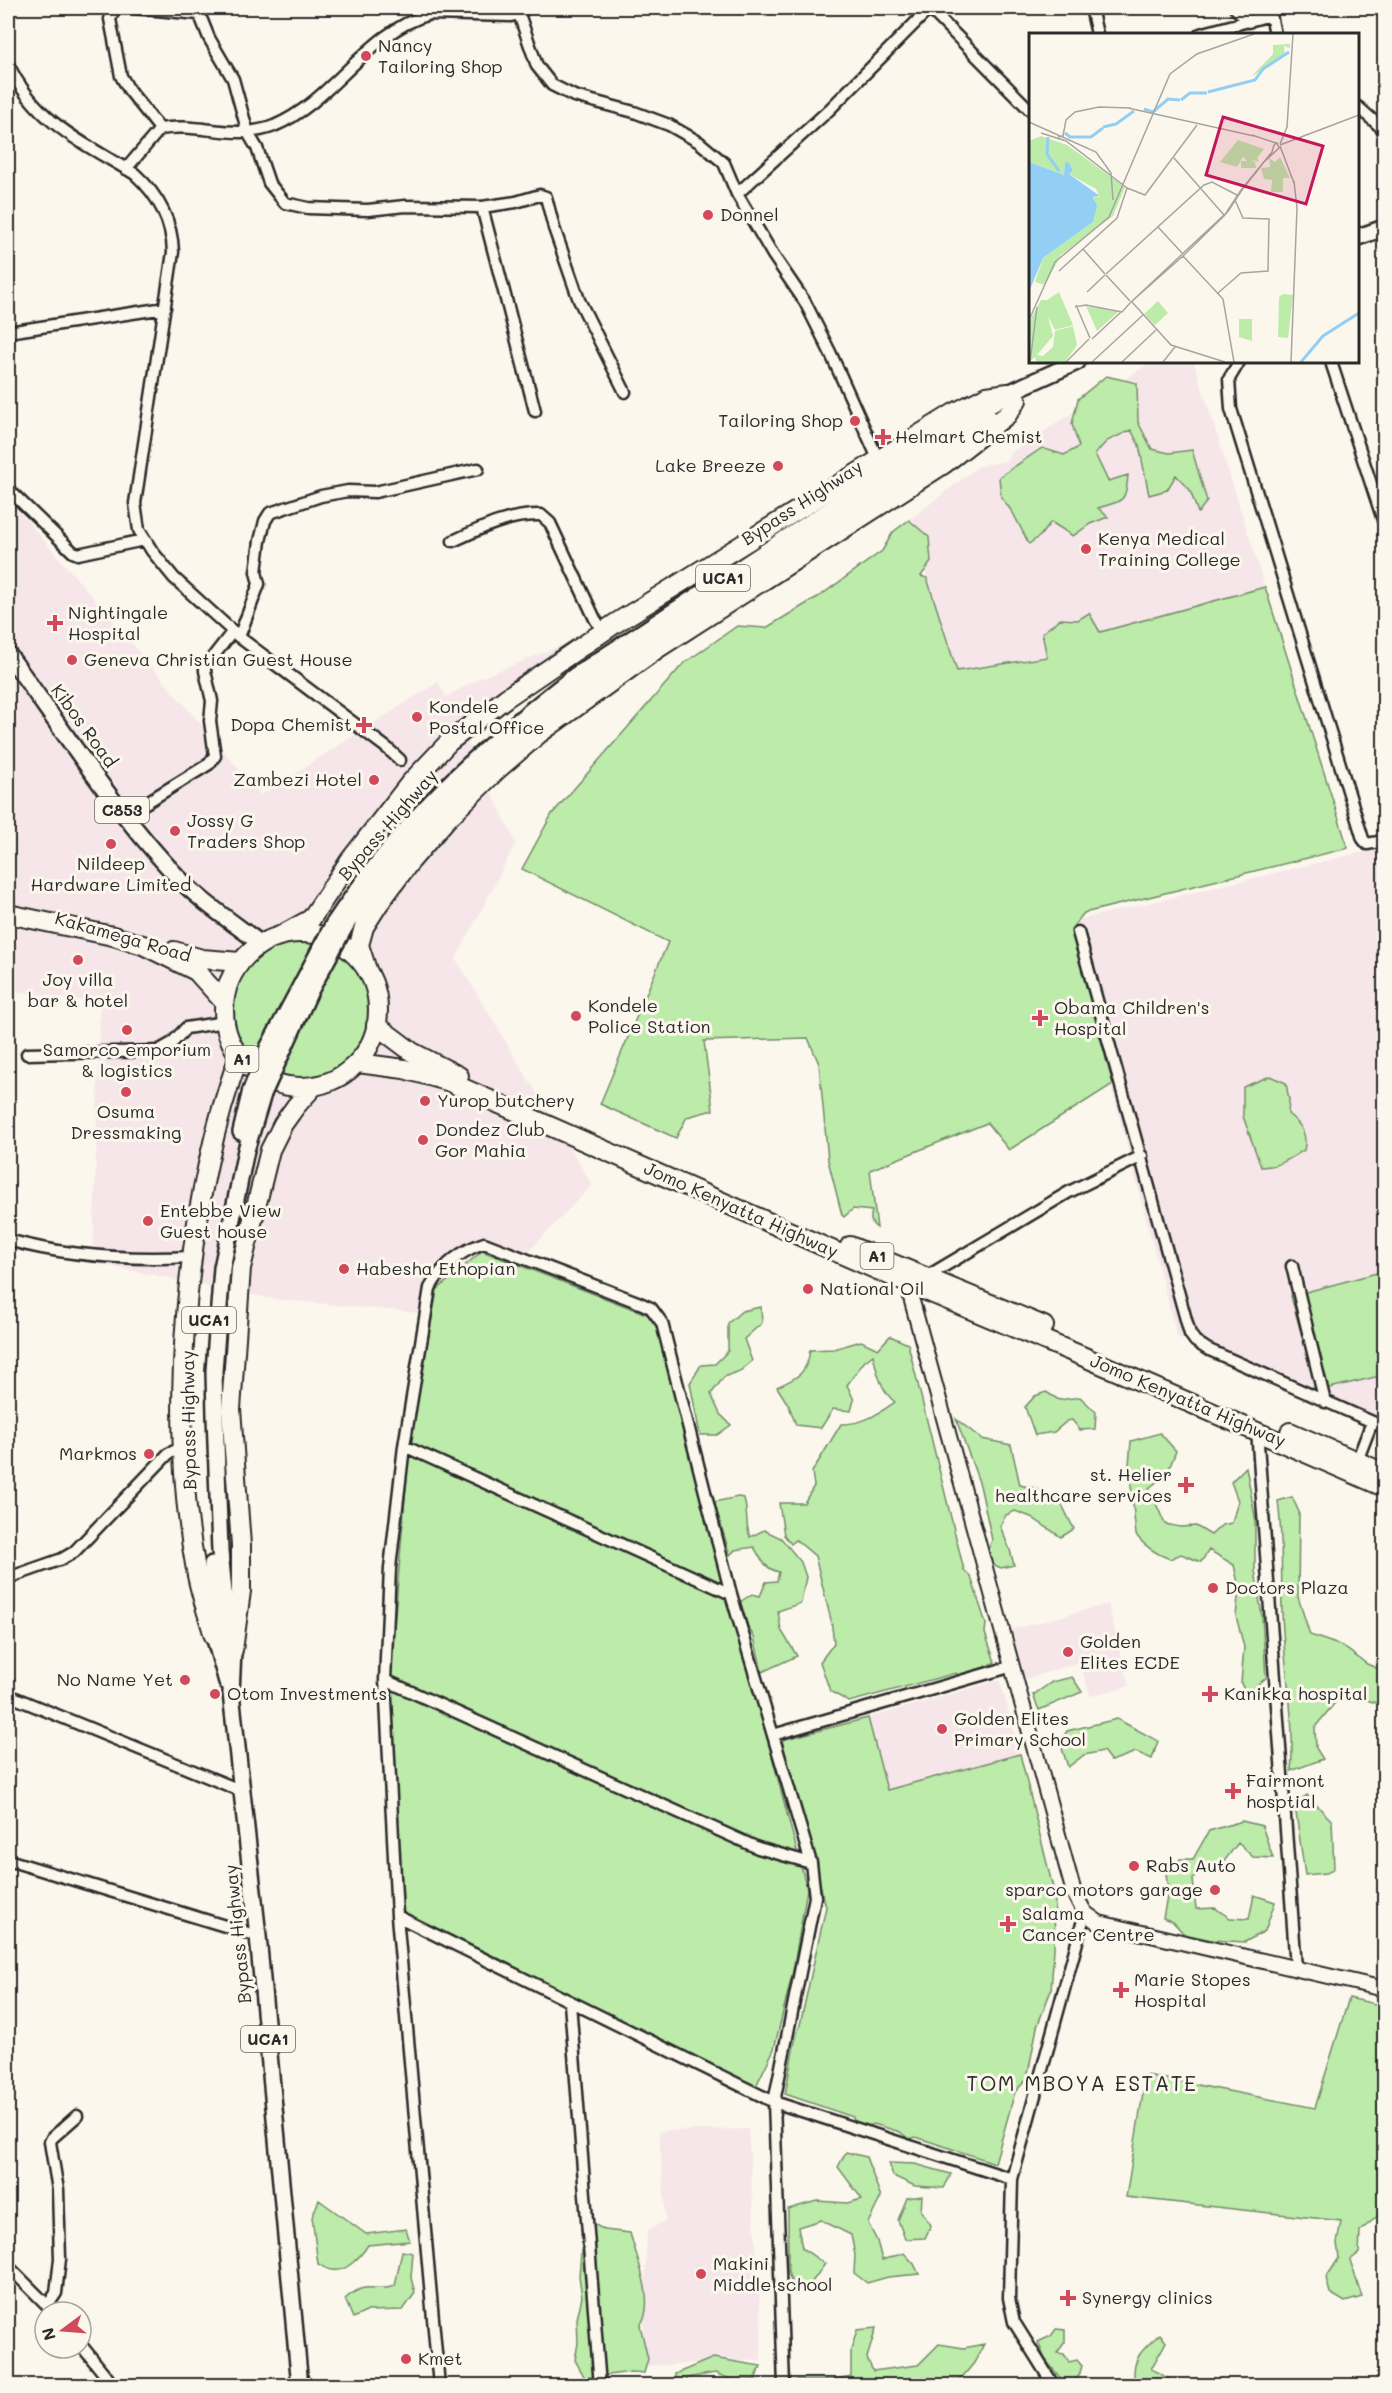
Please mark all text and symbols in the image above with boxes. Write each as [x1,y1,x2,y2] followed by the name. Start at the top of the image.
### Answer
[378,33,503,78] place label: Nancy Tailoring Shop
[1029,33,1359,363] inset map
[359,49,373,63] marker: Nancy Tailoring Shop
[720,202,779,226] place label: Donnel
[701,208,715,222] marker: Donnel
[718,408,843,432] place label: Tailoring Shop
[848,414,862,428] marker: Tailoring Shop
[895,424,1042,448] place label: Helmart Chemist
[876,430,890,444] marker: Helmart Chemist
[655,453,766,477] place label: Lake Breeze
[736,454,867,550] street label: Bypass Highway
[771,459,785,473] marker: Lake Breeze
[1098,526,1241,571] place label: Kenya Medical Training College
[1079,542,1093,556] marker: Kenya Medical Training College
[696,565,750,591] road number: UCA1
[68,600,168,645] place label: Nightingale Hospital
[46,614,64,632] marker: Nightingale Hospital
[84,647,353,671] place label: Geneva Christian Guest House
[65,653,79,667] marker: Geneva Christian Guest House
[46,679,123,772] street label: Kibos Road
[429,694,544,739] place label: Kondele Postal Office
[410,710,424,724] marker: Kondele Postal Office
[230,712,352,736] place label: Dopa Chemist
[357,718,371,732] marker: Dopa Chemist
[332,764,442,885] street label: Bypass Highway
[233,767,362,791] place label: Zambezi Hotel
[367,773,381,787] marker: Zambezi Hotel
[95,797,149,823] road number: C853
[187,808,305,853] place label: Jossy G Traders Shop
[168,824,182,838] marker: Jossy G Traders Shop
[104,837,118,851] marker: Nildeep Hardware Limited
[31,851,191,896] place label: Nildeep Hardware Limited
[52,905,194,967] street label: Kakamega Road
[71,953,85,967] marker: Joy villa bar & hotel
[28,967,128,1012] place label: Joy villa bar & hotel
[588,993,711,1038] place label: Kondele Police Station
[1054,995,1210,1040] place label: Obama Children's Hospital
[569,1009,583,1023] marker: Kondele Police Station
[1031,1009,1049,1027] marker: Obama Children's Hospital
[120,1023,134,1037] marker: Samorco emporium & logistics
[43,1037,211,1082] place label: Samorco emporium & logistics
[226,1046,258,1072] road number: A1
[119,1085,133,1099] marker: Osuma Dressmaking
[437,1088,575,1112] place label: Yurop butchery
[418,1094,432,1108] marker: Yurop butchery
[70,1099,182,1144] place label: Osuma Dressmaking
[435,1117,545,1162] place label: Dondez Club Gor Mahia
[416,1133,430,1147] marker: Dondez Club Gor Mahia
[640,1155,842,1263] street label: Jomo Kenyatta Highway
[160,1198,281,1243] place label: Entebbe View Guest house
[141,1214,155,1228] marker: Entebbe View Guest house
[860,1243,894,1269] road number: A1
[356,1256,515,1280] place label: Habesha Ethopian
[337,1262,351,1276] marker: Habesha Ethopian
[820,1276,924,1300] place label: National Oil
[801,1282,815,1296] marker: National Oil
[182,1307,236,1333] road number: UCA1
[1087,1348,1290,1452] street label: Jomo Kenyatta Highway
[175,1350,201,1490] street label: Bypass Highway
[59,1441,137,1465] place label: Markmos
[142,1447,156,1461] marker: Markmos
[995,1462,1172,1507] place label: st. Helier healthcare services
[1177,1476,1195,1494] marker: st. Helier healthcare services
[1225,1575,1349,1599] place label: Doctors Plaza
[1206,1581,1220,1595] marker: Doctors Plaza
[1080,1629,1180,1674] place label: Golden Elites ECDE
[1061,1645,1075,1659] marker: Golden Elites ECDE
[57,1667,173,1691] place label: No Name Yet
[178,1673,192,1687] marker: No Name Yet
[227,1681,387,1705] place label: Otom Investments
[1224,1681,1368,1705] place label: Kanikka hospital
[1201,1685,1219,1703] marker: Kanikka hospital
[208,1687,222,1701] marker: Otom Investments
[954,1706,1086,1751] place label: Golden Elites Primary School
[935,1722,949,1736] marker: Golden Elites Primary School
[1246,1768,1325,1813] place label: Fairmont hosptial
[1224,1782,1242,1800] marker: Fairmont hosptial
[1146,1853,1236,1877] place label: Rabs Auto
[1127,1859,1141,1873] marker: Rabs Auto
[218,1863,256,2005] street label: Bypass Highway
[1005,1877,1203,1901] place label: sparco motors garage
[1208,1883,1222,1897] marker: sparco motors garage
[1022,1901,1155,1946] place label: Salama Cancer Centre
[999,1915,1017,1933] marker: Salama Cancer Centre
[1134,1967,1251,2012] place label: Marie Stopes Hospital
[1112,1981,1130,1999] marker: Marie Stopes Hospital
[241,2026,295,2052] road number: UCA1
[966,2069,1198,2096] district label: TOM MBOYA ESTATE
[713,2251,832,2296] place label: Makini Middle school
[694,2267,708,2281] marker: Makini Middle school
[1082,2285,1213,2309] place label: Synergy clinics
[1059,2289,1077,2307] marker: Synergy clinics
[33,2300,93,2360] north arrow
[36,2326,60,2343] text: N
[418,2346,462,2370] place label: Kmet
[399,2352,413,2366] marker: Kmet

